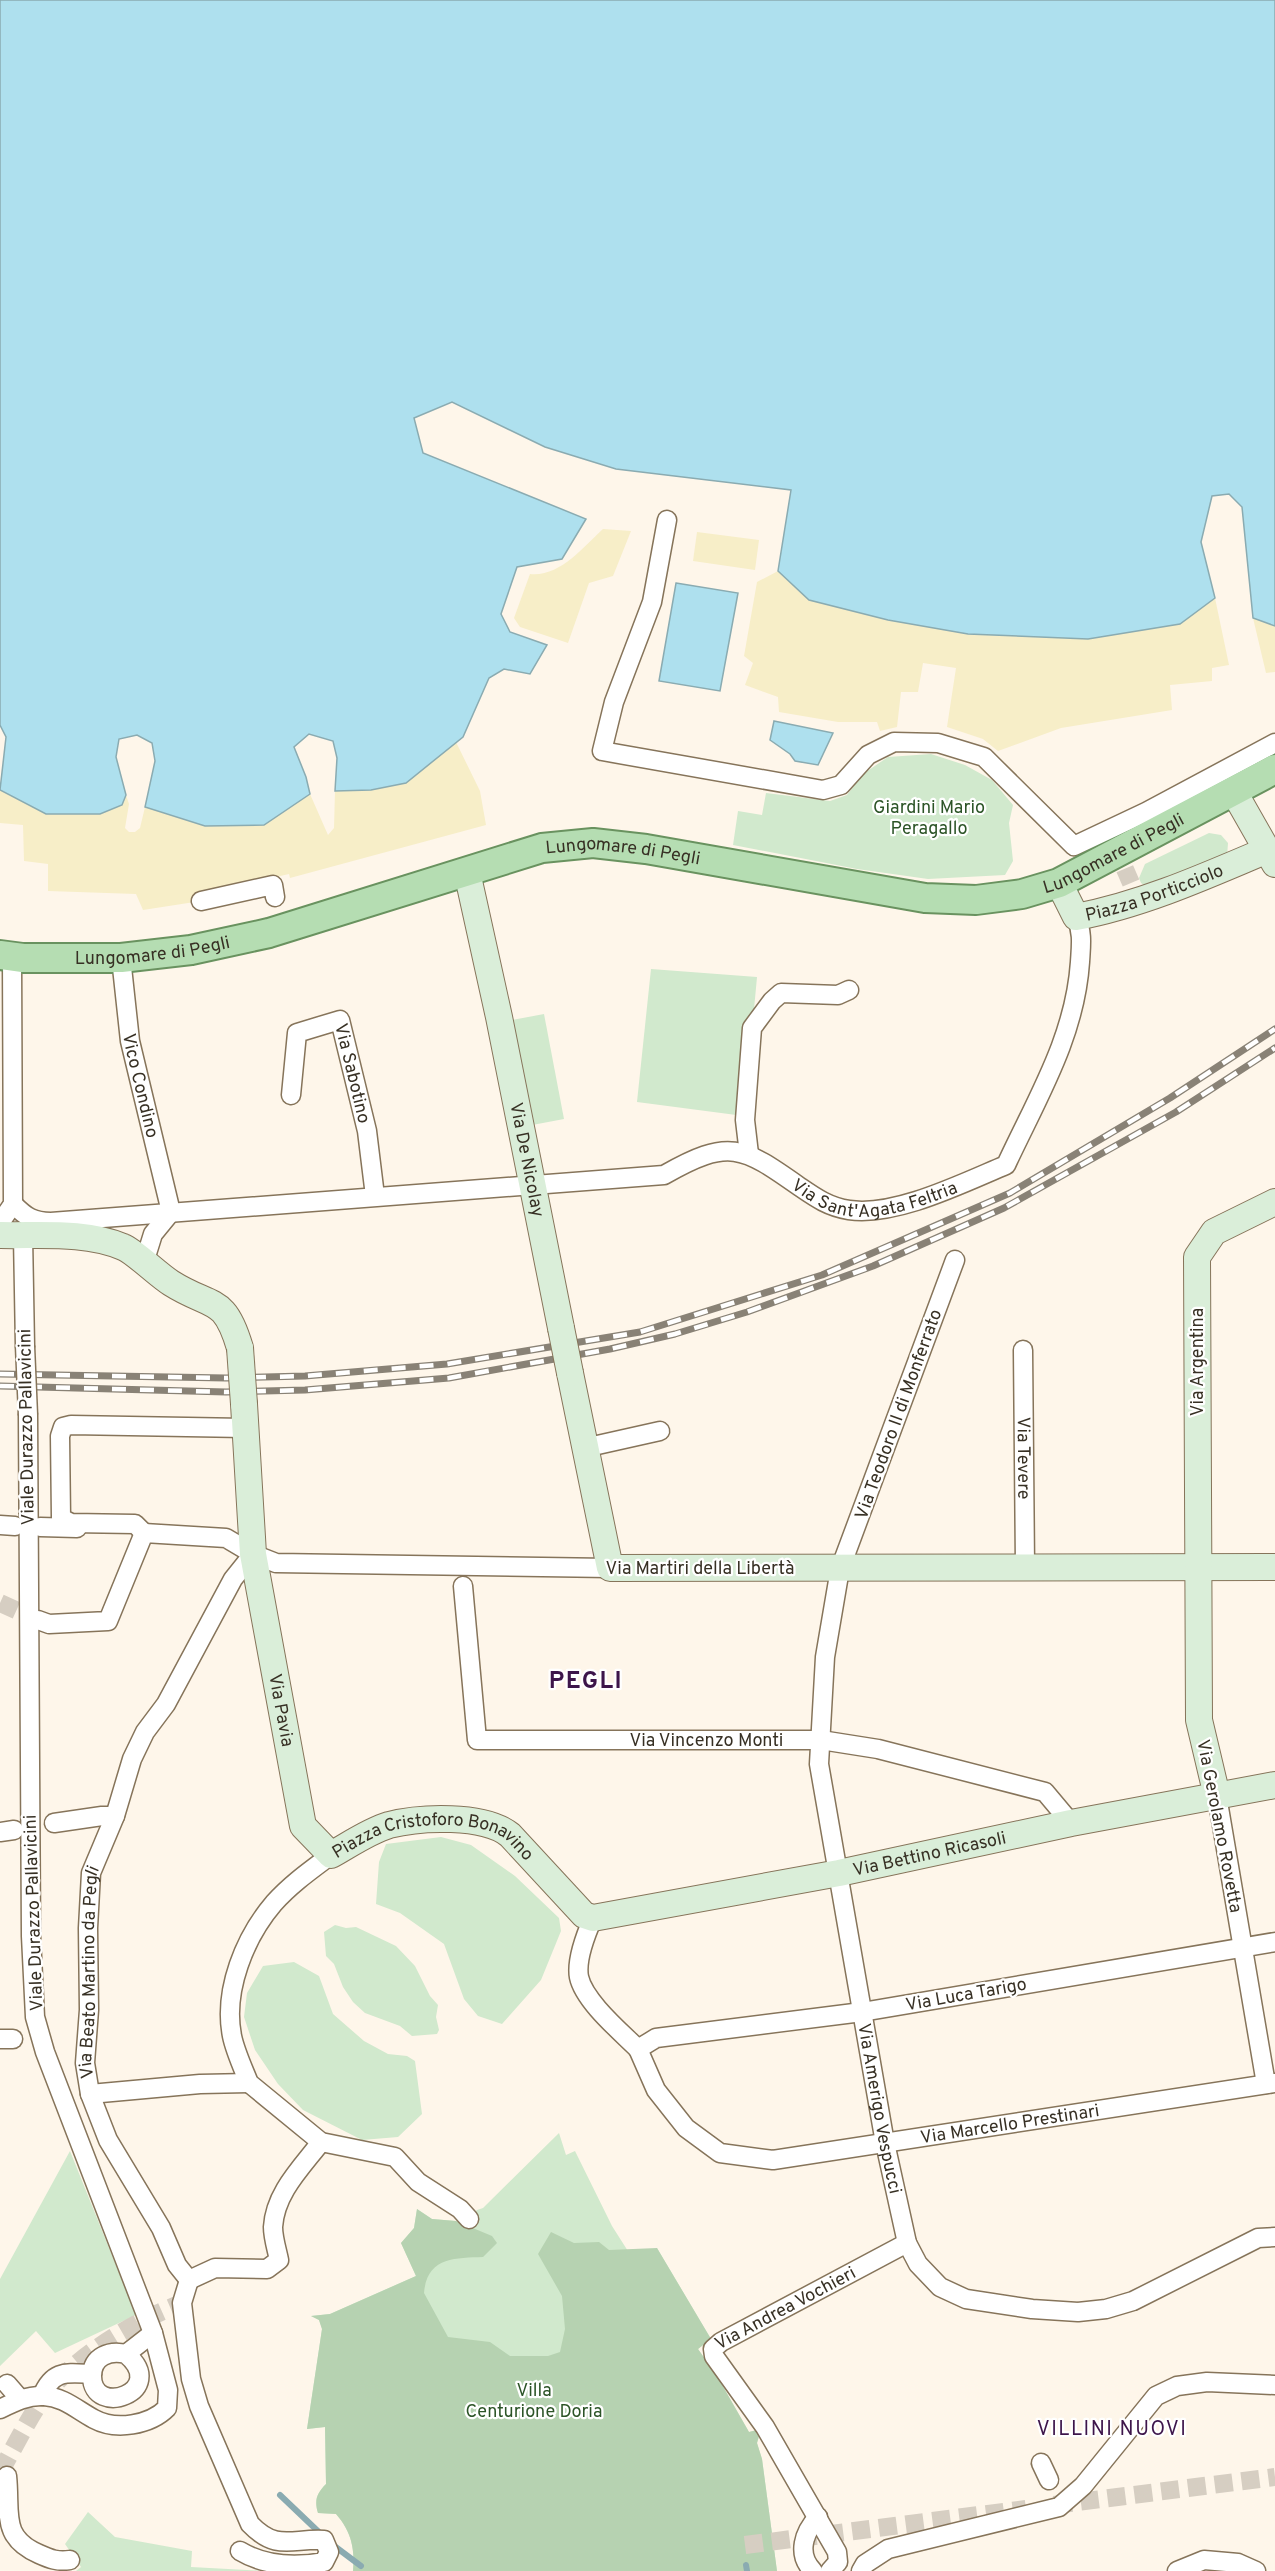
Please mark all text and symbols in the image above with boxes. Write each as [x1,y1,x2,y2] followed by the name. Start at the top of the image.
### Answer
[873,797,985,841] park label: Giardini Mario Peragallo
[1040,809,1189,900] street label: Lungomare di Pegli
[545,833,702,871] street label: Lungomare di Pegli
[1083,860,1227,928] street label: Piazza Porticciolo
[75,932,232,971] street label: Lungomare di Pegli
[328,1021,375,1126] street label: Via Sabotino
[116,1032,163,1140] street label: Vico Condino
[503,1101,549,1219] street label: Via De Nicolay
[788,1166,962,1194] street label: Via Sant'Agata Feltria
[786,1174,961,1224] text: Via Sant'Agata Feltria
[851,1306,948,1523] street label: Via Teodoro II di Monferrato
[1187,1308,1210,1416] street label: Via Argentina
[14,1328,41,1526] street label: Viale Durazzo Pallavicini
[1011,1417,1034,1500] street label: Via Tevere
[606,1558,794,1581] street label: Via Martiri della Libertà
[549,1667,623,1697] district label: PEGLI
[262,1672,298,1749] street label: Via Pavia
[629,1730,783,1753] street label: Via Vincenzo Monti
[1190,1738,1247,1915] street label: Via Gerolamo Rovetta
[328,1809,538,1866] text: Piazza Cristoforo Bonavino
[20,1814,49,2012] street label: Viale Durazzo Pallavicini
[851,1827,1008,1883] street label: Via Bettino Ricasoli
[322,1848,540,1874] street label: Piazza Cristoforo Bonavino
[75,1862,106,2080] street label: Via Beato Martino da Pegli
[904,1974,1029,2017] street label: Via Luca Tarigo
[851,2022,906,2196] street label: Via Amerigo Vespucci
[919,2100,1101,2150] street label: Via Marcello Prestinari
[711,2262,860,2356] street label: Via Andrea Vochieri
[466,2380,602,2424] park label: Villa Centurione Doria
[1037,2417,1187,2443] district label: VILLINI NUOVI

